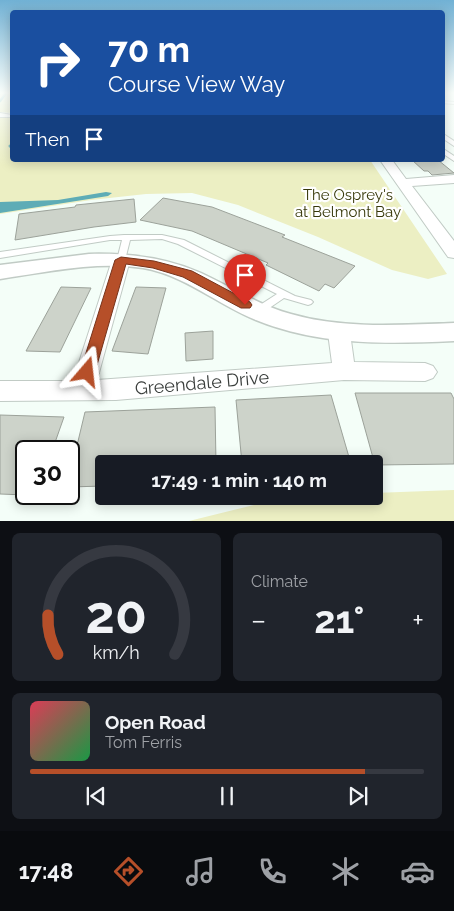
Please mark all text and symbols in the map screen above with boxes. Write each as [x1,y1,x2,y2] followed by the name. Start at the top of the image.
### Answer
[108,29,190,70] text: 70 m
[25,30,90,95] icon: right
[108,71,285,97] text: Course View Way
[80,125,108,153] icon: arrive
[25,128,70,150] text: Then
[295,186,401,221] park label: The Osprey's at Belmont Bay
[224,254,266,305] pin
[231,261,259,289] icon: arrive
[60,345,112,397] position arrow
[134,366,270,399] street label: Greendale Drive
[15,440,80,505] speed limit sign: 30
[151,469,327,491] text: 17:49 · 1 min · 140 m
[251,572,308,591] text: Climate
[86,584,147,645] text: 20
[314,597,364,642] text: 21°
[251,604,266,637] text: −
[412,604,424,637] text: +
[93,642,140,663] text: km/h
[105,711,206,733] text: Open Road
[105,733,182,752] text: Tom Ferris
[82,782,110,810] icon: previous
[213,782,241,810] icon: pause
[344,782,372,810] icon: next
[111,854,146,889] icon: directions
[183,854,218,889] icon: music
[255,854,290,889] icon: phone
[328,854,363,889] icon: climate
[400,854,435,889] icon: car
[19,858,73,884] text: 17:48

